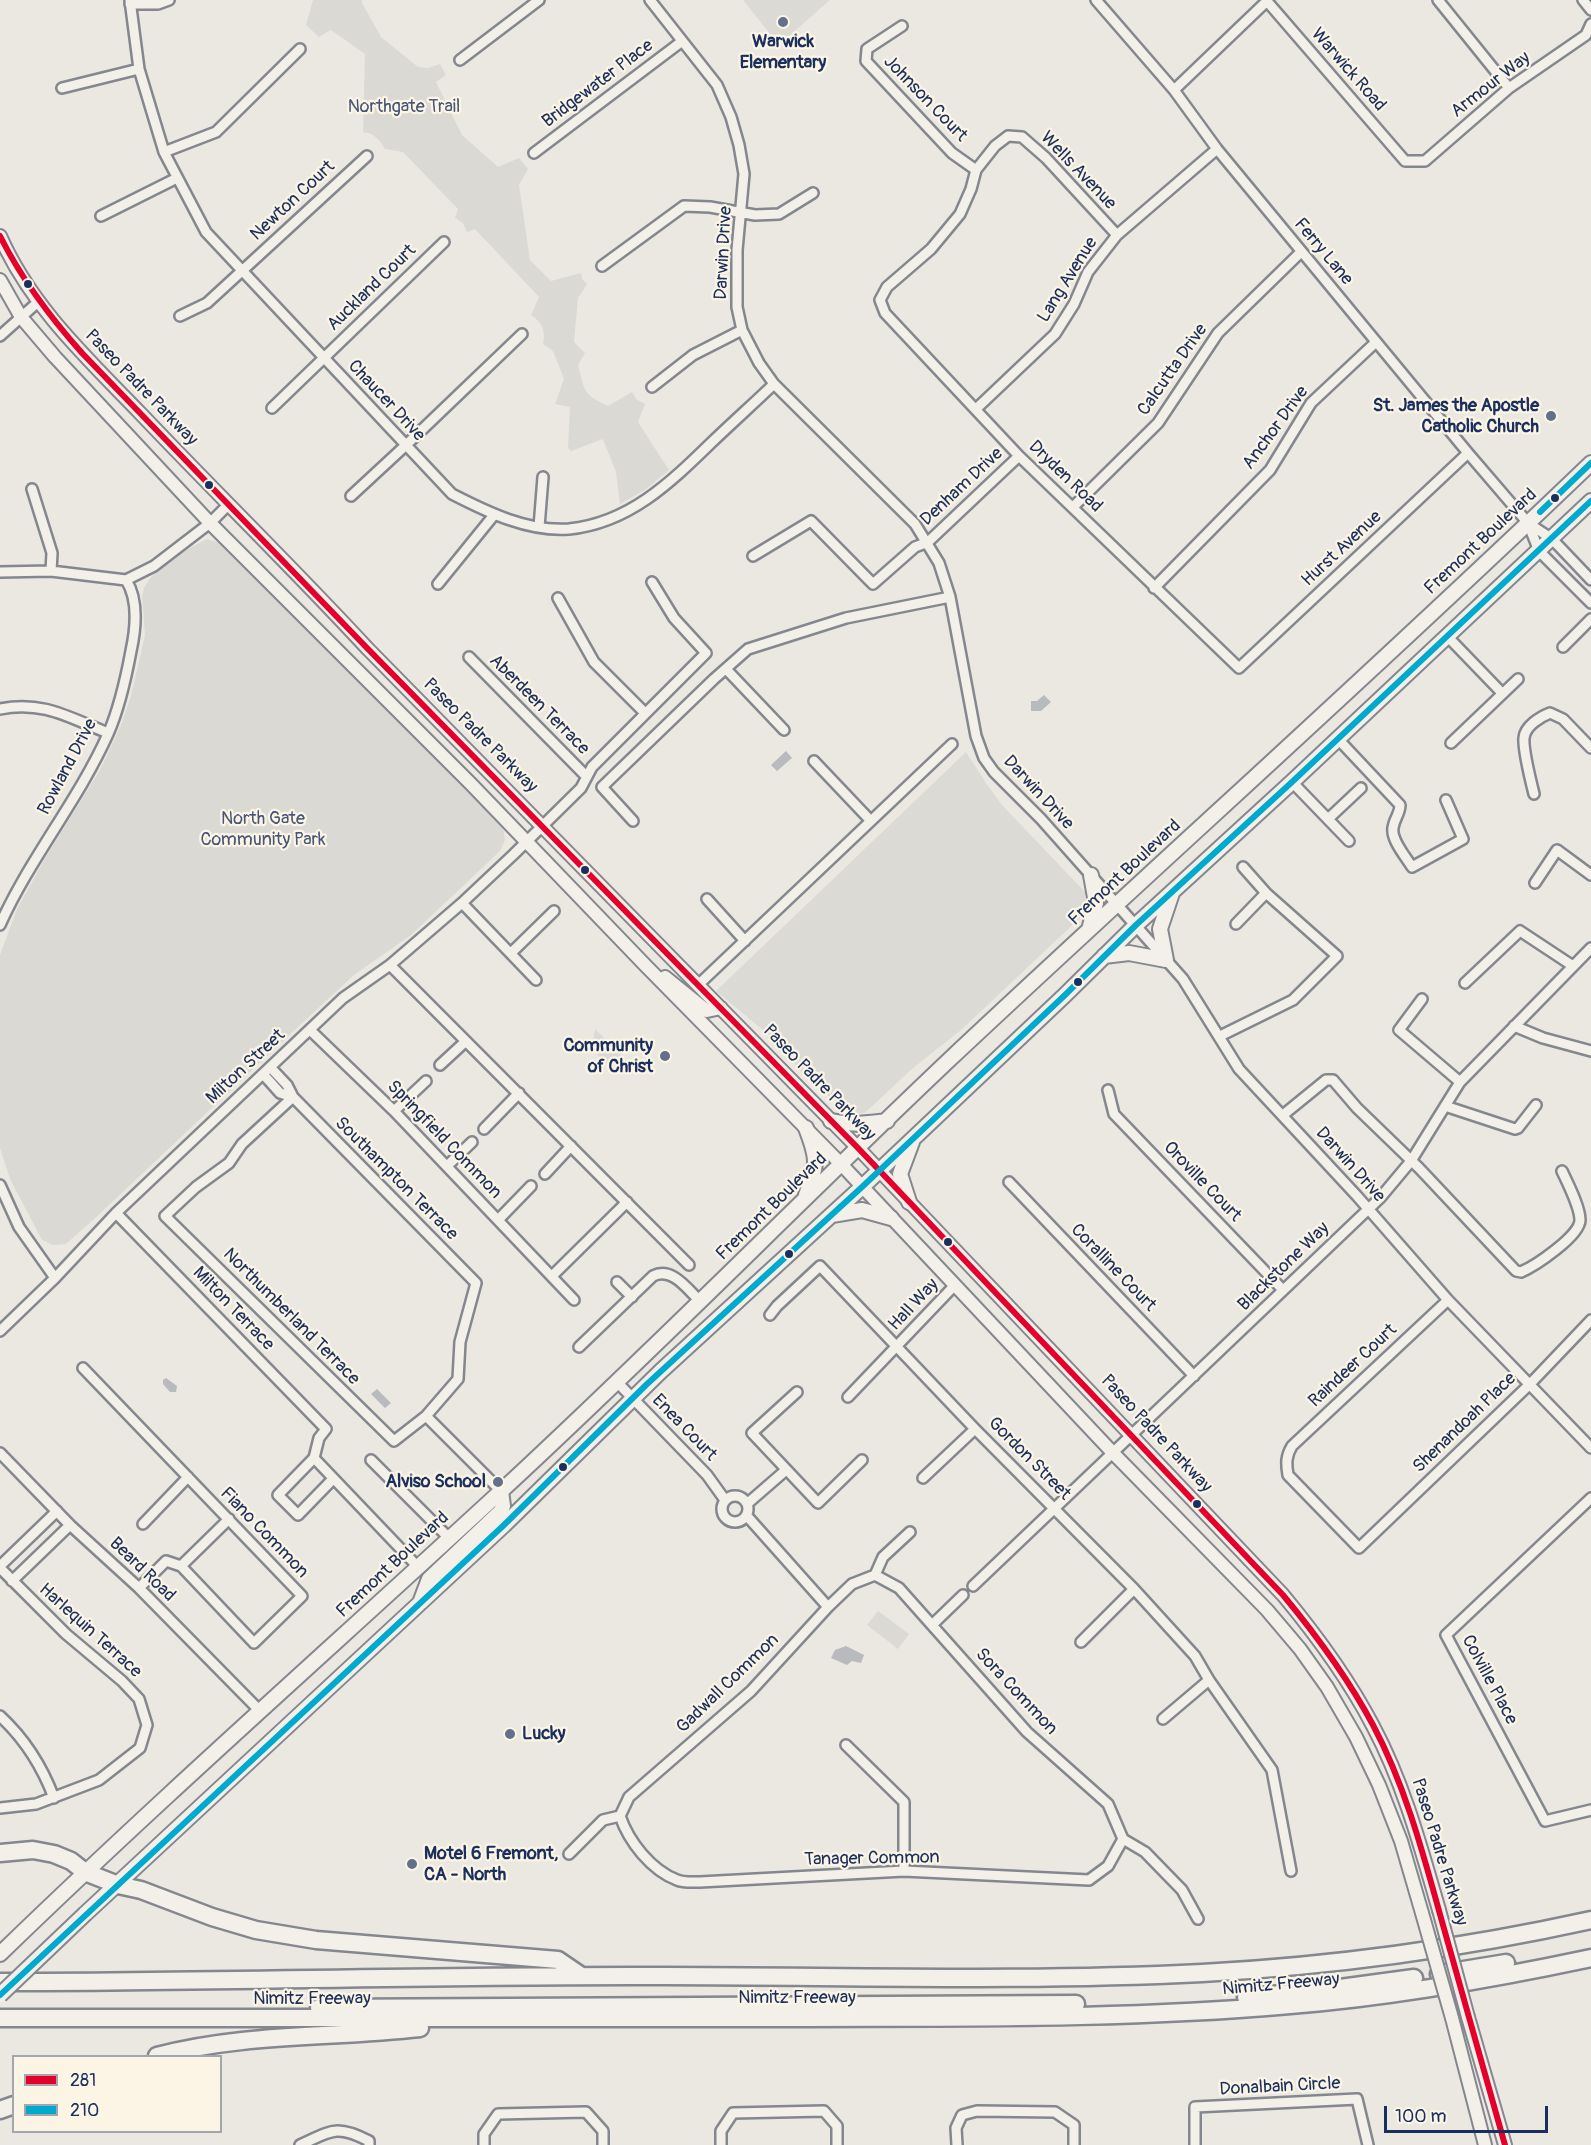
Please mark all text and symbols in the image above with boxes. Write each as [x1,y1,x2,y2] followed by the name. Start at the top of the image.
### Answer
[776,15,790,29] marker: Warwick Elementary
[1306,24,1390,116] street label: Warwick Road
[740,31,826,74] place label: Warwick Elementary
[538,35,658,133] street label: Bridgewater Place
[1447,47,1535,123] street label: Armour Way
[878,51,972,147] street label: Johnson Court
[348,96,460,118] park label: Northgate Trail
[1035,127,1121,215] street label: Wells Avenue
[246,156,340,246] street label: Newton Court
[711,206,737,300] street label: Darwin Drive
[1289,214,1357,290] street label: Ferry Lane
[1033,233,1103,327] street label: Lang Avenue
[323,240,421,336] street label: Auckland Court
[22,278,34,290] unlabelled marker
[1133,320,1213,420] street label: Calcutta Drive
[80,325,202,451] street label: Paseo Padre Parkway
[343,356,429,446] street label: Chaucer Drive
[1238,382,1314,474] street label: Anchor Drive
[1373,395,1539,438] place label: St. James the Apostle Catholic Church
[1544,409,1558,423] marker: St. James the Apostle Catholic Church
[1024,436,1106,518] street label: Dryden Road
[916,443,1008,531] street label: Denham Drive
[203,479,215,491] unlabelled marker
[1420,484,1542,600] street label: Fremont Boulevard
[1549,492,1561,504] unlabelled marker
[1298,507,1386,591] street label: Hurst Avenue
[484,650,594,760] street label: Aberdeen Terrace
[418,674,542,798] street label: Paseo Padre Parkway
[34,715,102,819] street label: Rowland Drive
[998,751,1078,835] street label: Darwin Drive
[200,808,326,850] park label: North Gate Community Park
[1064,815,1186,931] street label: Fremont Boulevard
[579,864,591,876] unlabelled marker
[1072,976,1084,988] unlabelled marker
[758,1020,880,1146] street label: Paseo Padre Parkway
[202,1025,290,1109] street label: Milton Street
[563,1035,653,1078] place label: Community of Christ
[658,1049,672,1063] marker: Community of Christ
[382,1076,506,1204] street label: Springfield Common
[330,1113,462,1245] street label: Southampton Terrace
[1311,1123,1389,1207] street label: Darwin Drive
[1158,1137,1246,1227] street label: Oroville Court
[712,1149,832,1265] street label: Fremont Boulevard
[1234,1218,1334,1316] street label: Blackstone Way
[1066,1220,1160,1316] street label: Coralline Court
[942,1236,954,1248] unlabelled marker
[218,1244,364,1390] street label: Northumberland Terrace
[783,1248,795,1260] unlabelled marker
[188,1263,278,1355] street label: Milton Terrace
[884,1274,944,1336] street label: Hall Way
[1304,1320,1402,1412] street label: Raindeer Court
[1409,1368,1521,1478] street label: Shenandoah Place
[1096,1371,1216,1497] street label: Paseo Padre Parkway
[647,1390,721,1466] street label: Enea Court
[983,1413,1075,1505] street label: Gordon Street
[557,1461,569,1473] unlabelled marker
[385,1471,486,1493] place label: Alviso School
[491,1475,505,1489] marker: Alviso School
[215,1483,313,1583] street label: Fiano Common
[1191,1498,1203,1510] unlabelled marker
[332,1507,454,1623] street label: Fremont Boulevard
[104,1533,180,1607] street label: Beard Road
[34,1579,146,1683] street label: Harlequin Terrace
[672,1630,784,1738] street label: Gadwall Common
[1456,1632,1522,1728] street label: Colville Place
[970,1644,1062,1740] street label: Sora Common
[522,1723,566,1745] place label: Lucky
[503,1727,517,1741] marker: Lucky
[1406,1776,1472,1928] street label: Paseo Padre Parkway
[424,1843,558,1886] place label: Motel 6 Fremont, CA - North
[804,1847,940,1871] street label: Tanager Common
[405,1857,419,1871] marker: Motel 6 Fremont, CA - North
[1222,1969,1340,2001] street label: Nimitz Freeway
[738,1987,856,2009] street label: Nimitz Freeway
[253,1988,371,2010] street label: Nimitz Freeway
[12,2055,222,2133] legend
[70,2069,96,2092] text: 281
[1219,2073,1341,2101] street label: Donalbain Circle
[1387,2094,1550,2132] scale bar
[70,2099,99,2122] text: 210
[1395,2105,1447,2128] text: 100 m

